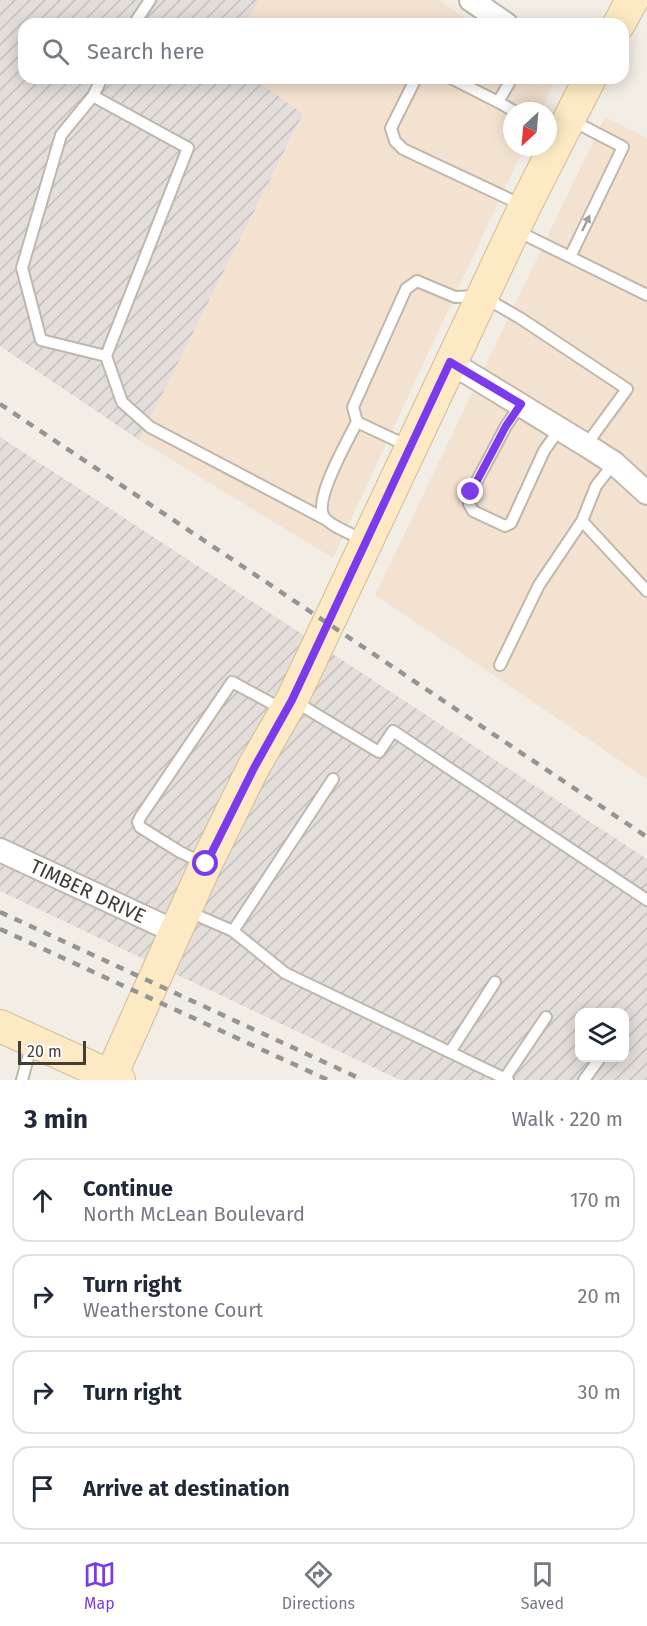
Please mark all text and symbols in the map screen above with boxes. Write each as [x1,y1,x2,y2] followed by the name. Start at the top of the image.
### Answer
[18,18,629,84] search box
[39,35,72,68] icon: search
[87,38,205,65] text: Search here
[503,102,557,156] north arrow
[582,214,591,231] one-way arrow
[457,478,483,504] route end
[192,850,218,876] route start
[26,854,150,928] street label: TIMBER DRIVE
[575,1008,629,1062] map controls
[575,1008,629,1062] button: layers
[18,1038,86,1066] scale bar
[27,1042,62,1061] text: 20 m
[24,1104,88,1135] text: 3 min
[512,1107,623,1131] text: Walk · 220 m
[83,1175,173,1202] text: Continue
[26,1184,59,1217] icon: ahead
[570,1188,621,1212] text: 170 m
[83,1202,305,1226] text: North McLean Boulevard
[83,1271,182,1298] text: Turn right
[26,1280,59,1313] icon: right
[578,1284,621,1308] text: 20 m
[83,1298,263,1322] text: Weatherstone Court
[26,1376,59,1409] icon: right
[83,1379,182,1406] text: Turn right
[577,1380,621,1404] text: 30 m
[26,1472,59,1505] icon: arrive
[83,1475,290,1502] text: Arrive at destination
[83,1558,116,1613] tab: Map
[282,1558,355,1613] tab: Directions
[521,1558,564,1613] tab: Saved

